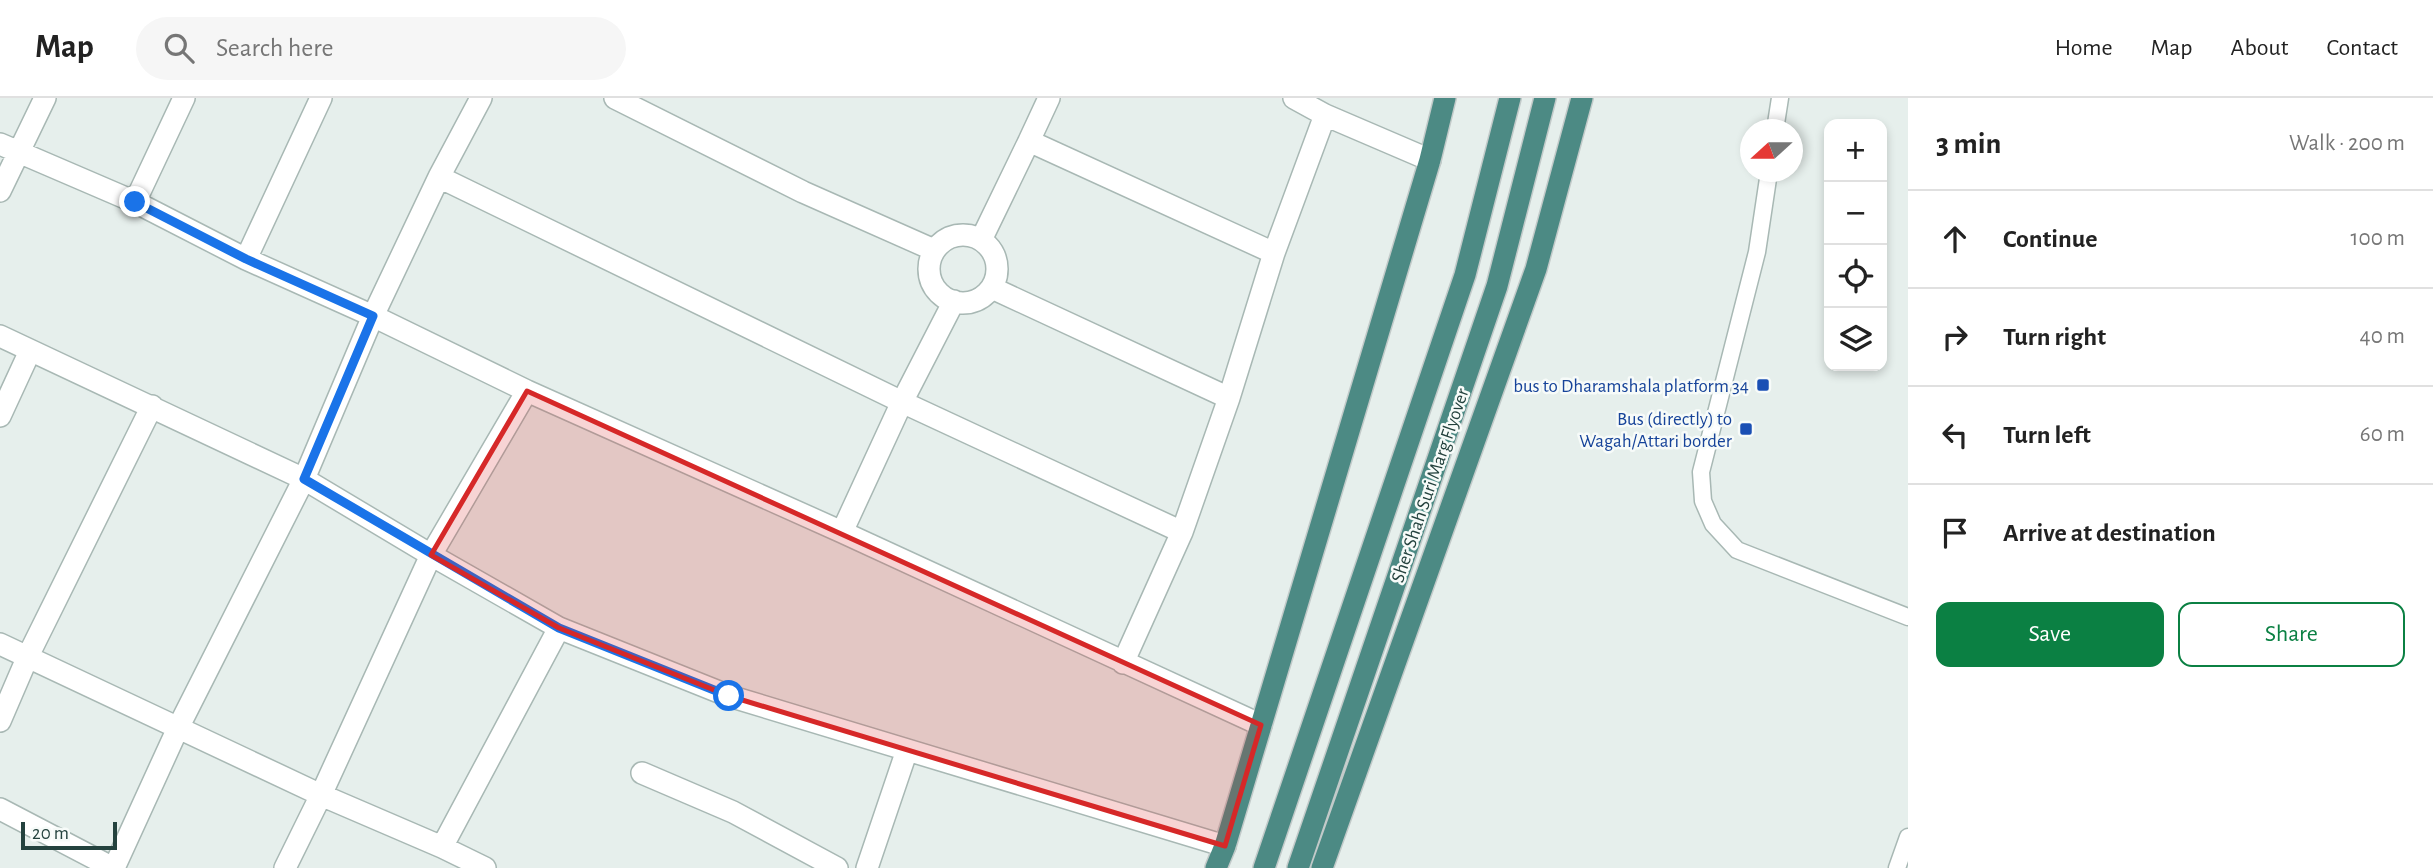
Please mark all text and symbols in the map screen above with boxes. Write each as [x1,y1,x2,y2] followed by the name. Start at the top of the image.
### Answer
[136,17,626,80] search box
[160,29,198,67] icon: search
[35,31,94,64] text: Map
[216,35,334,61] text: Search here
[2055,36,2113,60] text: Home
[2151,36,2193,60] text: Map
[2231,36,2288,60] text: About
[2326,36,2398,60] text: Contact
[1740,119,1803,182] north arrow
[1824,119,1887,371] map controls
[1824,119,1887,182] button: +
[1936,129,2001,159] text: 3 min
[2289,132,2405,155] text: Walk · 200 m
[1824,182,1887,245] button: −
[119,186,150,217] route end
[1936,220,1974,258] icon: ahead
[2003,226,2098,252] text: Continue
[2351,227,2405,250] text: 100 m
[1824,245,1887,308] button: locate
[1824,308,1887,371] button: layers
[1936,318,1974,356] icon: right
[2003,324,2106,350] text: Turn right
[2360,325,2405,348] text: 40 m
[1513,377,1749,396] place label: bus to Dharamshala platform 34
[1755,377,1771,393] marker: bus to Dharamshala platform 34
[1388,386,1473,585] street label: Sher Shah Suri Marg Flyover
[1579,410,1732,451] place label: Bus (directly) to Wagah/Attari border
[1936,416,1974,454] icon: left
[1738,421,1754,437] marker: Bus (directly) to Wagah/Attari border
[2003,422,2091,448] text: Turn left
[2360,423,2405,446] text: 60 m
[1936,514,1974,552] icon: arrive
[2003,520,2216,546] text: Arrive at destination
[1936,602,2164,667] button: Save
[2178,602,2405,667] button: Share
[713,680,744,711] route start
[21,819,117,851] scale bar
[32,824,69,843] text: 20 m

